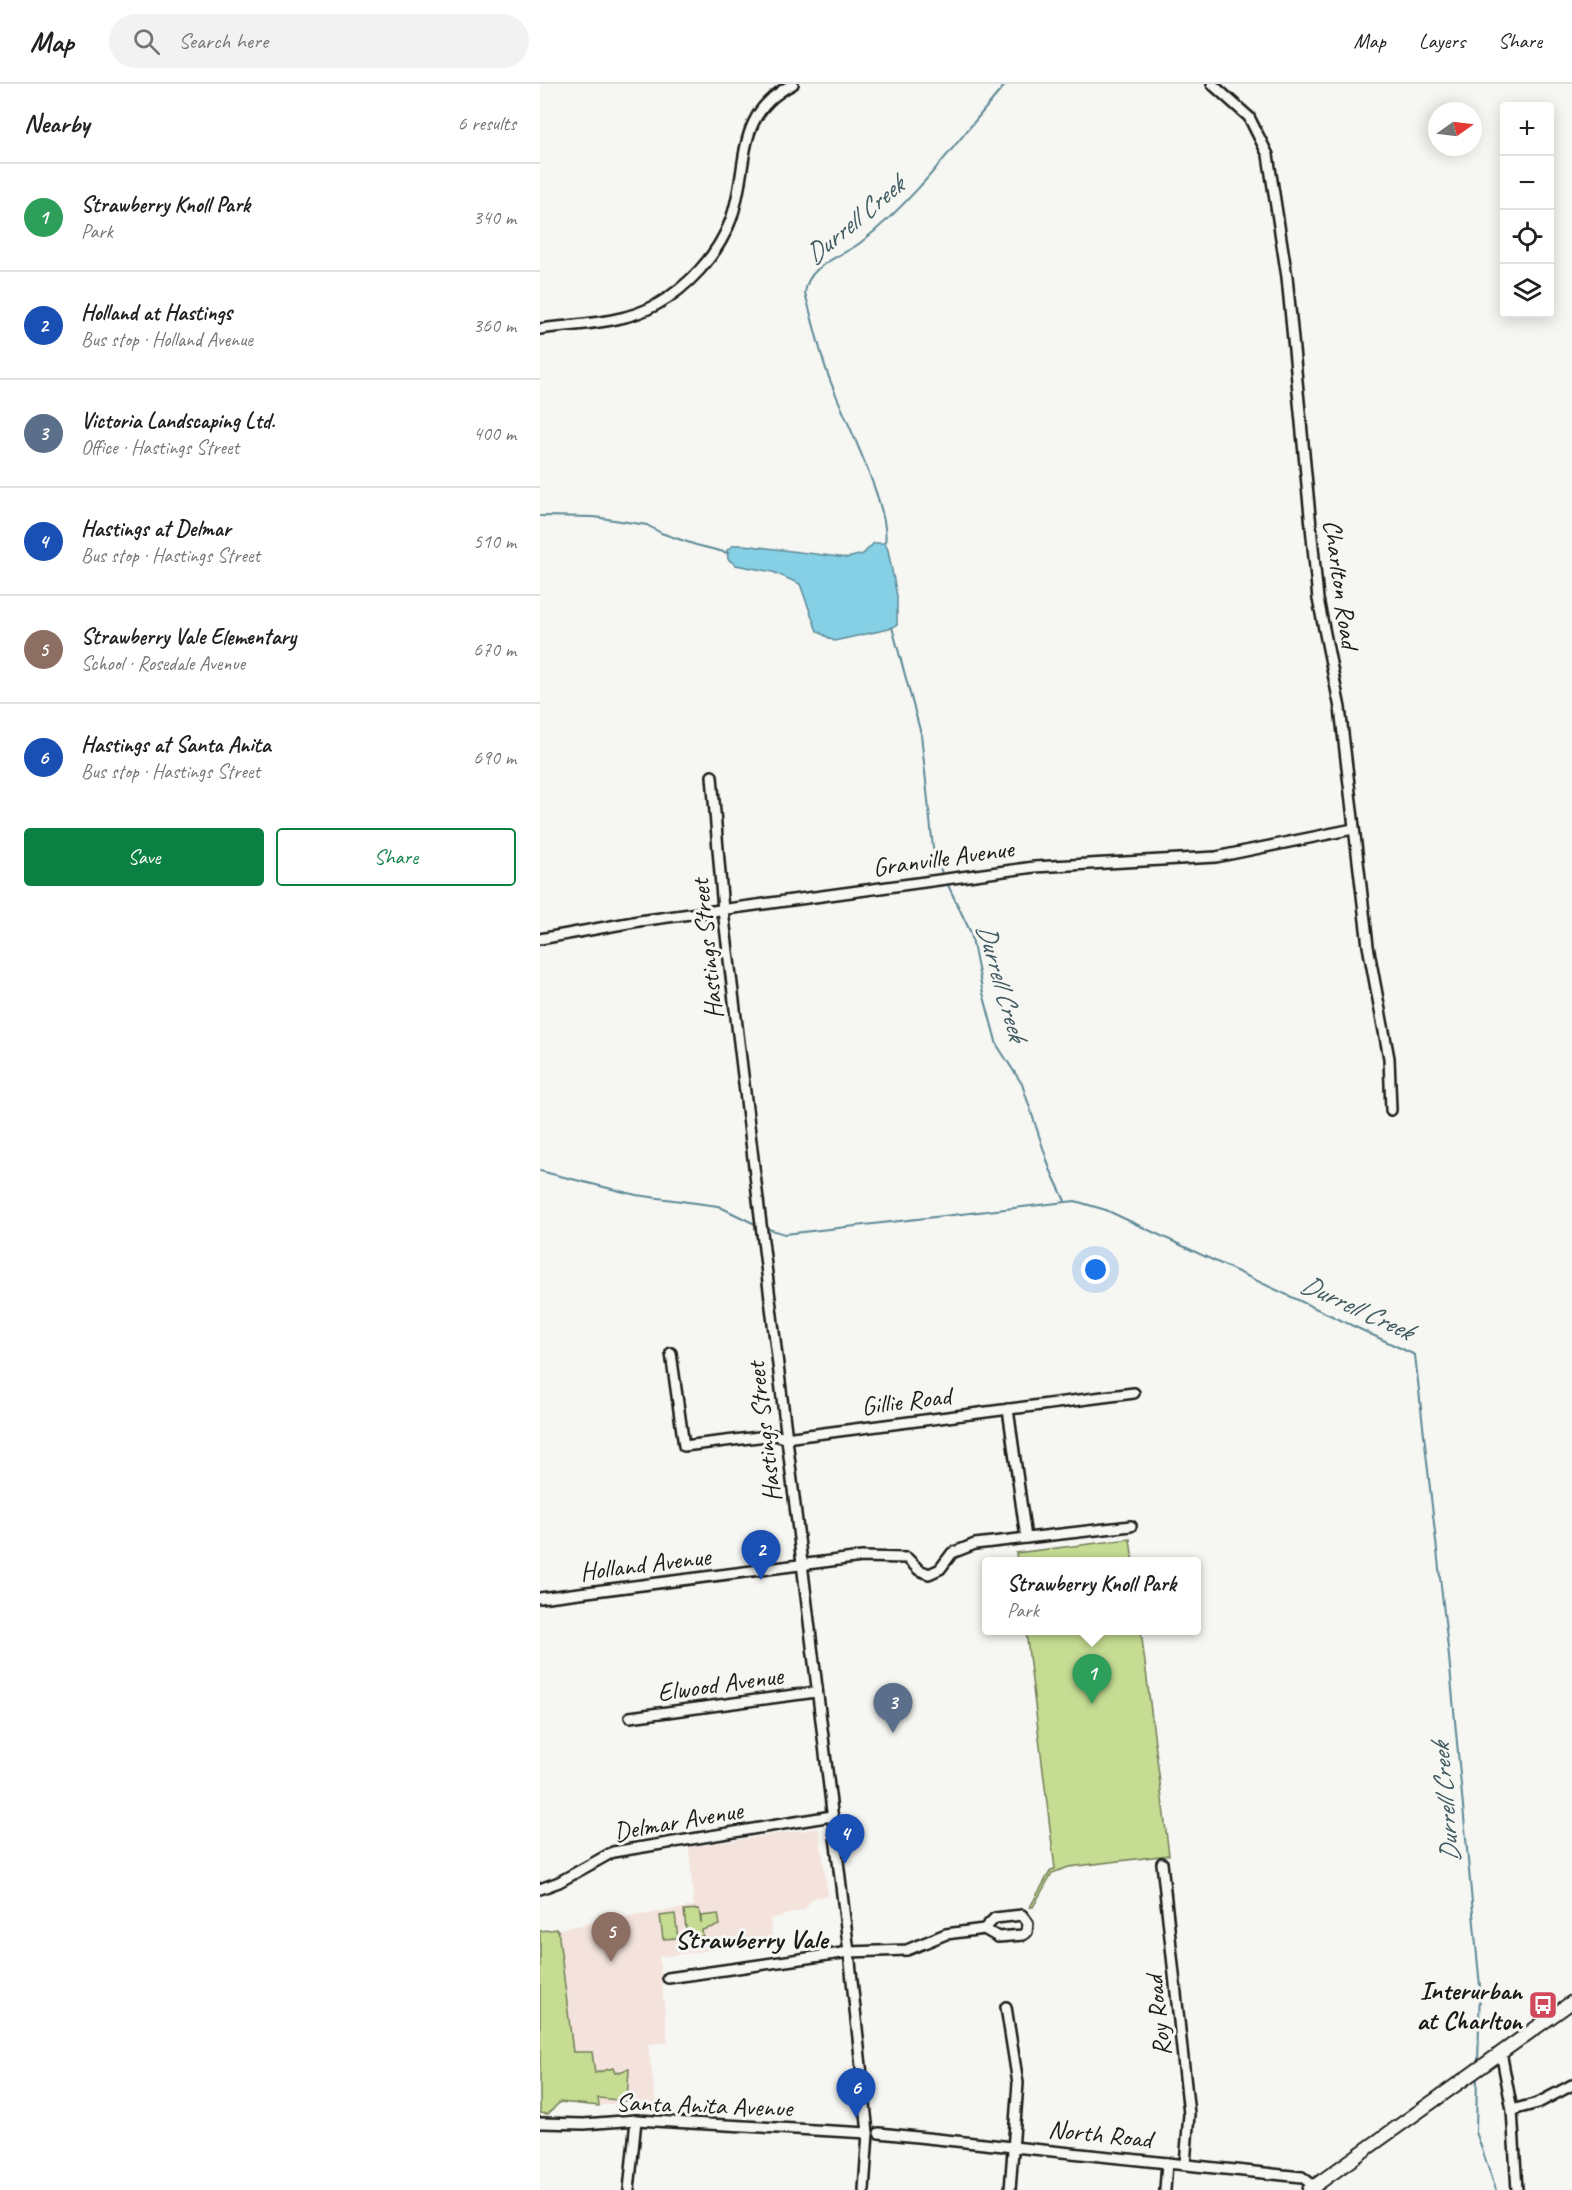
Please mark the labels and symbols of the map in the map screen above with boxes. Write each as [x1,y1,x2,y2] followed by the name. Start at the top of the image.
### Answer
[1428,102,1482,156] north arrow
[797,165,915,271] water label: Durrell Creek
[1316,517,1367,654] street label: Charlton Road
[870,832,1017,884] street label: Granville Avenue
[683,875,731,1021] street label: Hastings Street
[969,920,1036,1049] water label: Durrell Creek
[1081,1255,1110,1284] your location
[1296,1266,1423,1350] water label: Durrell Creek
[739,1358,789,1504] street label: Hastings Street
[859,1379,956,1423] street label: Gillie Road
[742,1530,780,1580] pin: 2
[578,1539,714,1588] street label: Holland Avenue
[1072,1654,1112,1704] pin: 1
[655,1659,786,1709] street label: Elwood Avenue
[874,1684,912,1733] pin: 3
[1422,1737,1467,1864] water label: Durrell Creek
[611,1793,746,1849] street label: Delmar Avenue
[826,1814,864,1864] pin: 4
[592,1912,630,1962] pin: 5
[675,1922,830,1956] district label: Strawberry Vale
[1137,1970,1179,2058] street label: Roy Road
[1416,1974,1524,2037] place label: Interurban at Charlton
[1527,1989,1559,2021] bus stop icon: Interurban at Charlton
[836,2068,876,2118] pin: 6
[615,2085,795,2125] street label: Santa Anita Avenue
[1047,2112,1157,2156] street label: North Road

